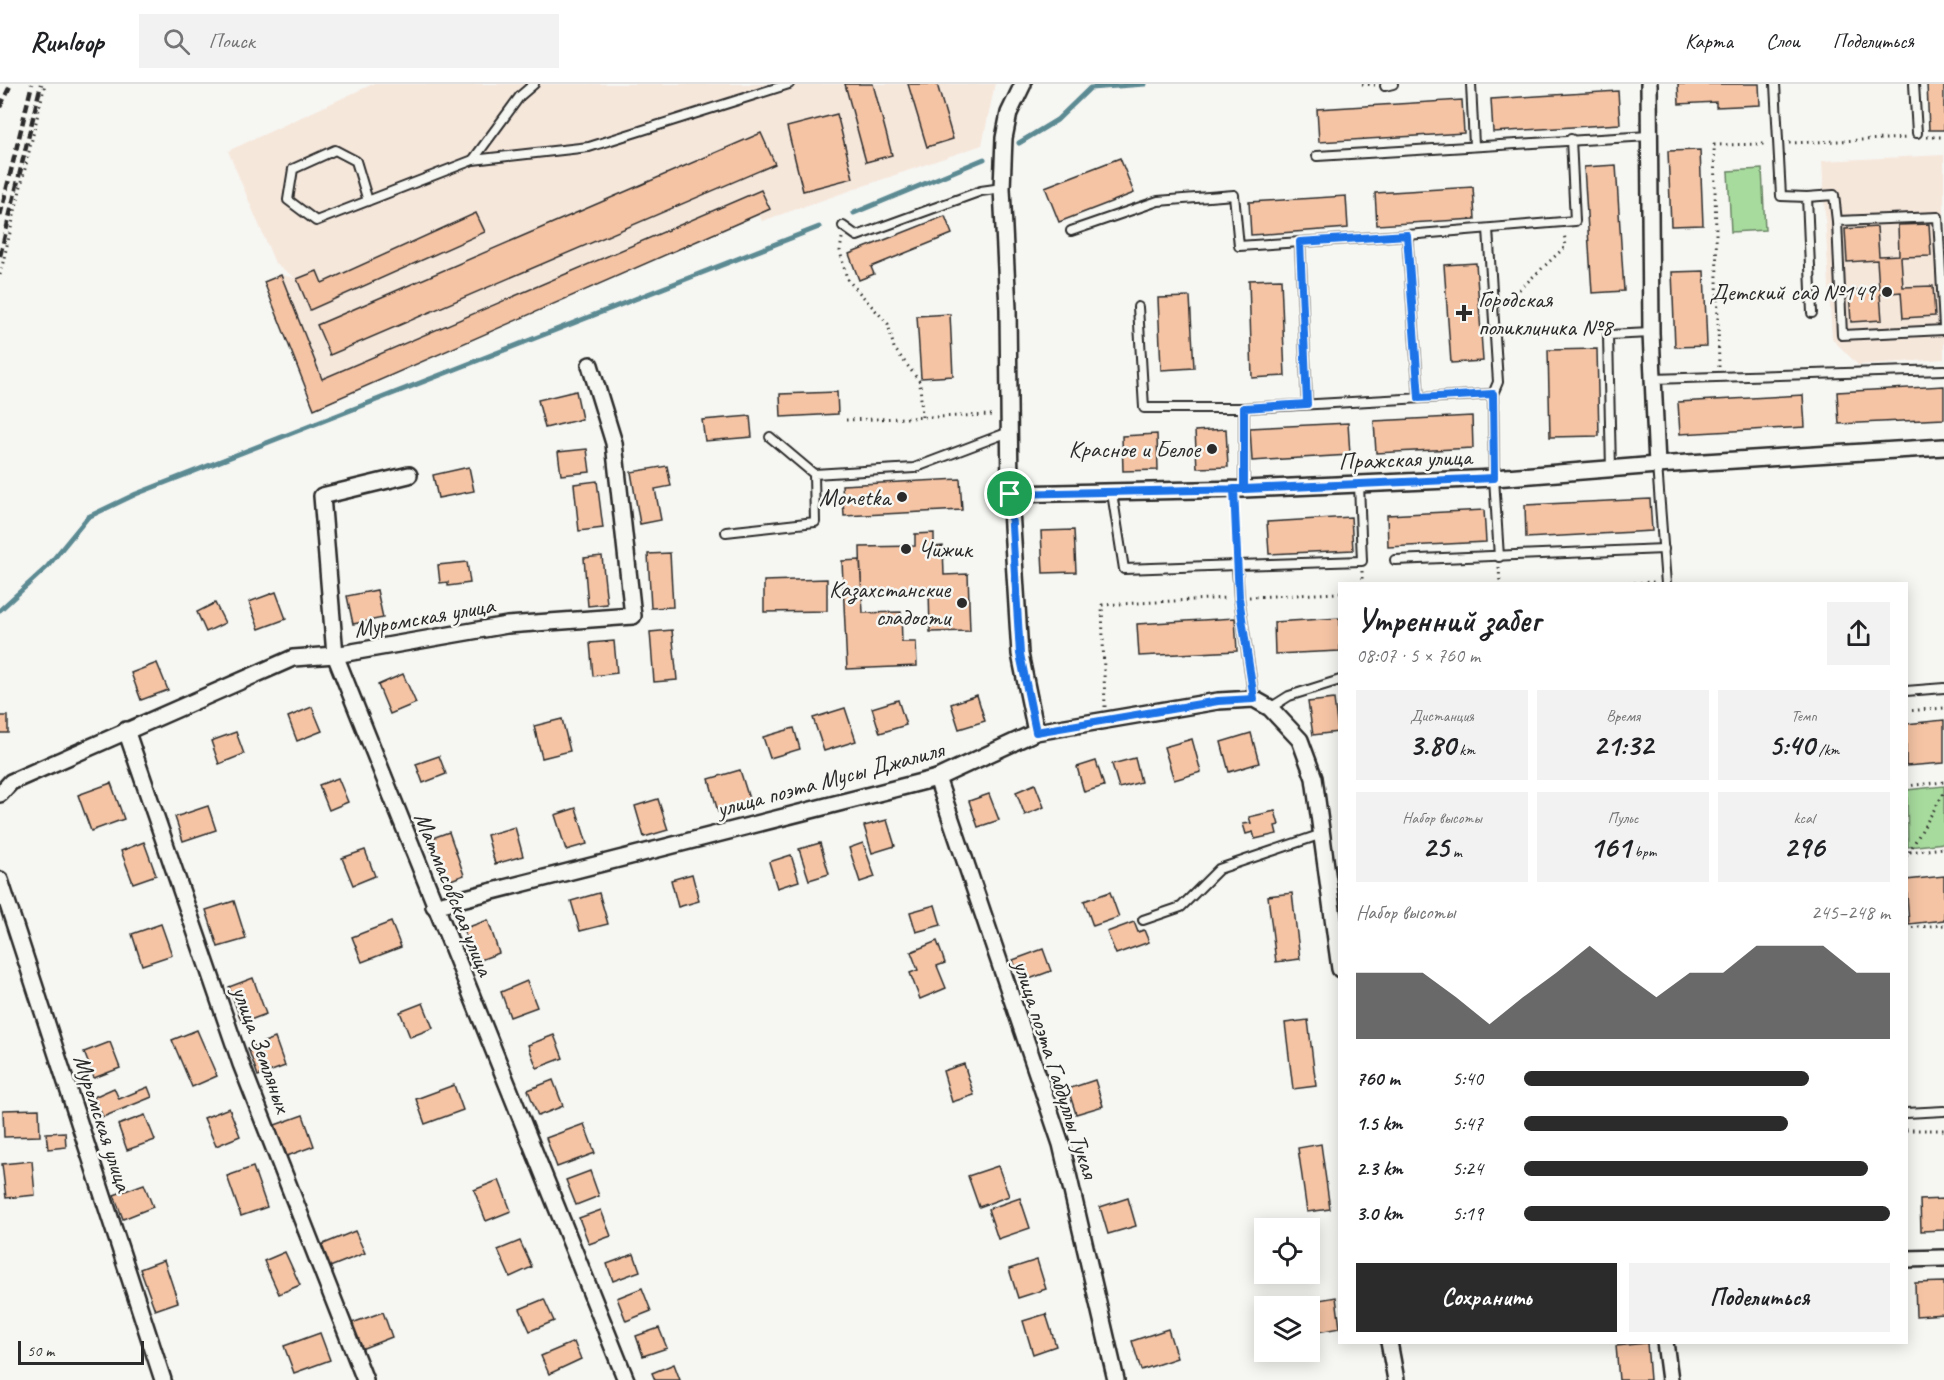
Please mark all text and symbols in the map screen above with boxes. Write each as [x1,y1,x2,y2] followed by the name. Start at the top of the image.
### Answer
[139,14,559,68] search box
[30,24,103,59] text: Runloop
[160,25,193,58] icon: search
[208,27,255,55] text: Поиск
[1685,28,1733,54] text: Карта
[1766,28,1800,54] text: Слои
[1833,28,1914,54] text: Поделиться
[1709,277,1877,307] place label: Детский сад №149
[1478,284,1614,342] place label: Городская поликлиника №8
[1880,285,1894,299] marker: Детский сад №149
[1455,304,1473,322] marker: Городская поликлиника №8
[1069,434,1202,464] place label: Красное и Белое
[1205,442,1219,456] marker: Красное и Белое
[1338,442,1474,476] street label: Пражская улица
[984,468,1035,519] pin
[993,477,1026,510] icon: arrive
[819,482,892,512] place label: Monetka
[895,490,909,504] marker: Monetka
[918,534,974,564] place label: Чижик
[899,542,913,556] marker: Чижик
[829,574,952,632] place label: Казахстанские сладости
[351,590,498,644] street label: Муромская улица
[955,596,969,610] marker: Казахстанские сладости
[1356,599,1540,641] text: Утренний забег
[1827,602,1890,665] button: share
[1356,643,1480,668] text: 08:07 · 5 × 760 m
[1410,706,1474,726] text: Дистанция
[1606,706,1640,726] text: Время
[1791,706,1817,726] text: Темп
[1409,726,1455,764] text: 3.80
[1593,726,1653,764] text: 21:32
[1769,726,1815,764] text: 5:40
[711,734,948,824] street label: улица поэта Мусы Джалиля
[1455,740,1475,760] text: km
[1815,740,1839,760] text: /km
[408,808,501,981] street label: Матмасовская улица
[1402,808,1482,828] text: Набор высоты
[1608,808,1638,828] text: Пульс
[1793,808,1815,828] text: kcal
[1422,828,1449,866] text: 25
[1590,828,1631,866] text: 161
[1784,828,1824,866] text: 296
[1449,842,1462,862] text: m
[1631,842,1656,862] text: bpm
[1356,900,1455,925] text: Набор высоты
[1811,900,1890,925] text: 245–248 m
[1006,954,1106,1184] street label: улица поэта Габдуллы Тукая
[225,980,299,1118] street label: улица Земляных
[67,1051,140,1197] street label: Муромская улица
[1356,1066,1400,1091] text: 760 m
[1452,1066,1483,1091] text: 5:40
[1356,1111,1402,1136] text: 1.5 km
[1452,1111,1483,1136] text: 5:47
[1356,1156,1403,1181] text: 2.3 km
[1452,1156,1483,1181] text: 5:24
[1356,1201,1403,1226] text: 3.0 km
[1452,1201,1483,1226] text: 5:19
[1254,1218,1320,1362] map controls
[1254,1218,1320,1284] button: locate
[1356,1263,1617,1332] button: Сохранить
[1629,1263,1890,1332] button: Поделиться
[1254,1296,1320,1362] button: layers
[18,1338,144,1366] scale bar
[27,1341,54,1361] text: 50 m

